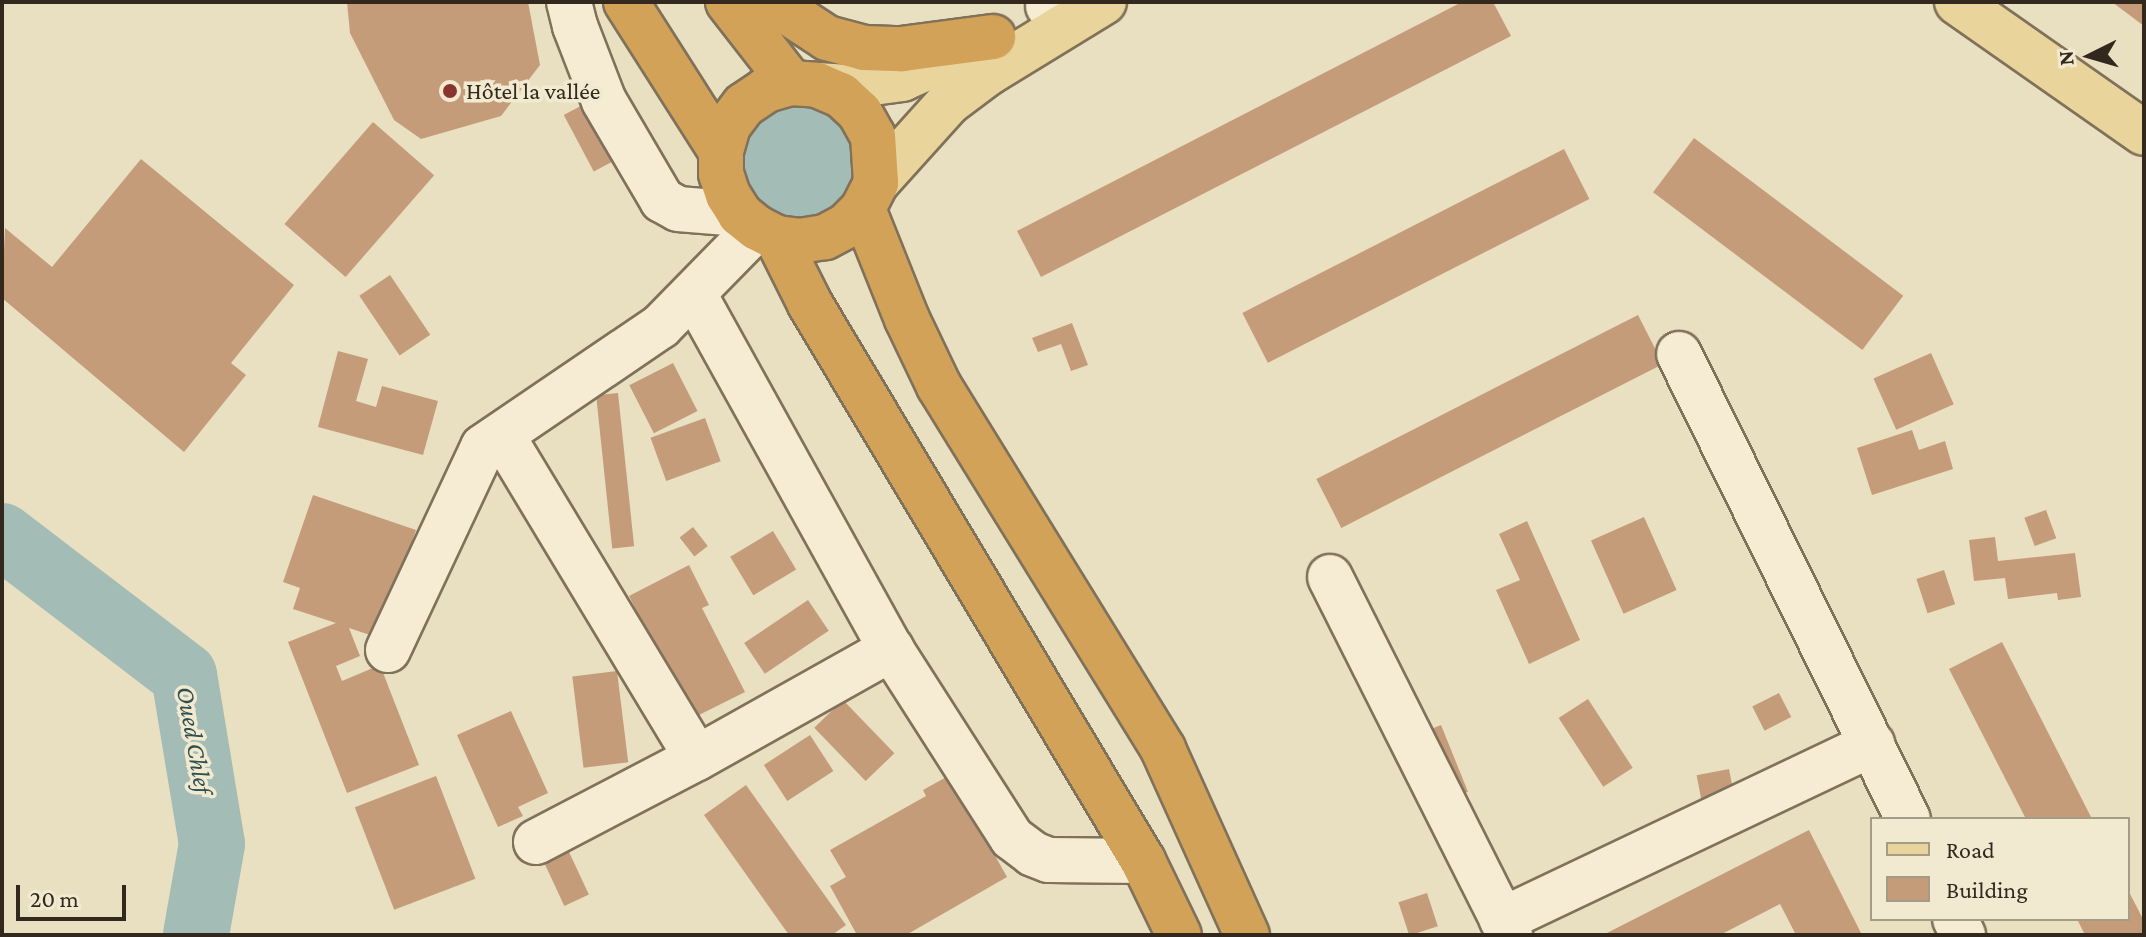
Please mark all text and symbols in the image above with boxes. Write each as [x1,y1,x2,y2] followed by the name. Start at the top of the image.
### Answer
[2050,16,2130,96] north arrow
[2052,50,2079,67] text: N
[466,77,600,105] place label: Hôtel la vallée
[441,82,459,100] marker: Hôtel la vallée
[169,684,219,796] water label: Oued Chlef
[1870,817,2130,921] legend
[1946,836,1995,863] text: Road
[20,869,130,919] scale bar
[1946,876,2028,903] text: Building
[30,885,79,912] text: 20 m

